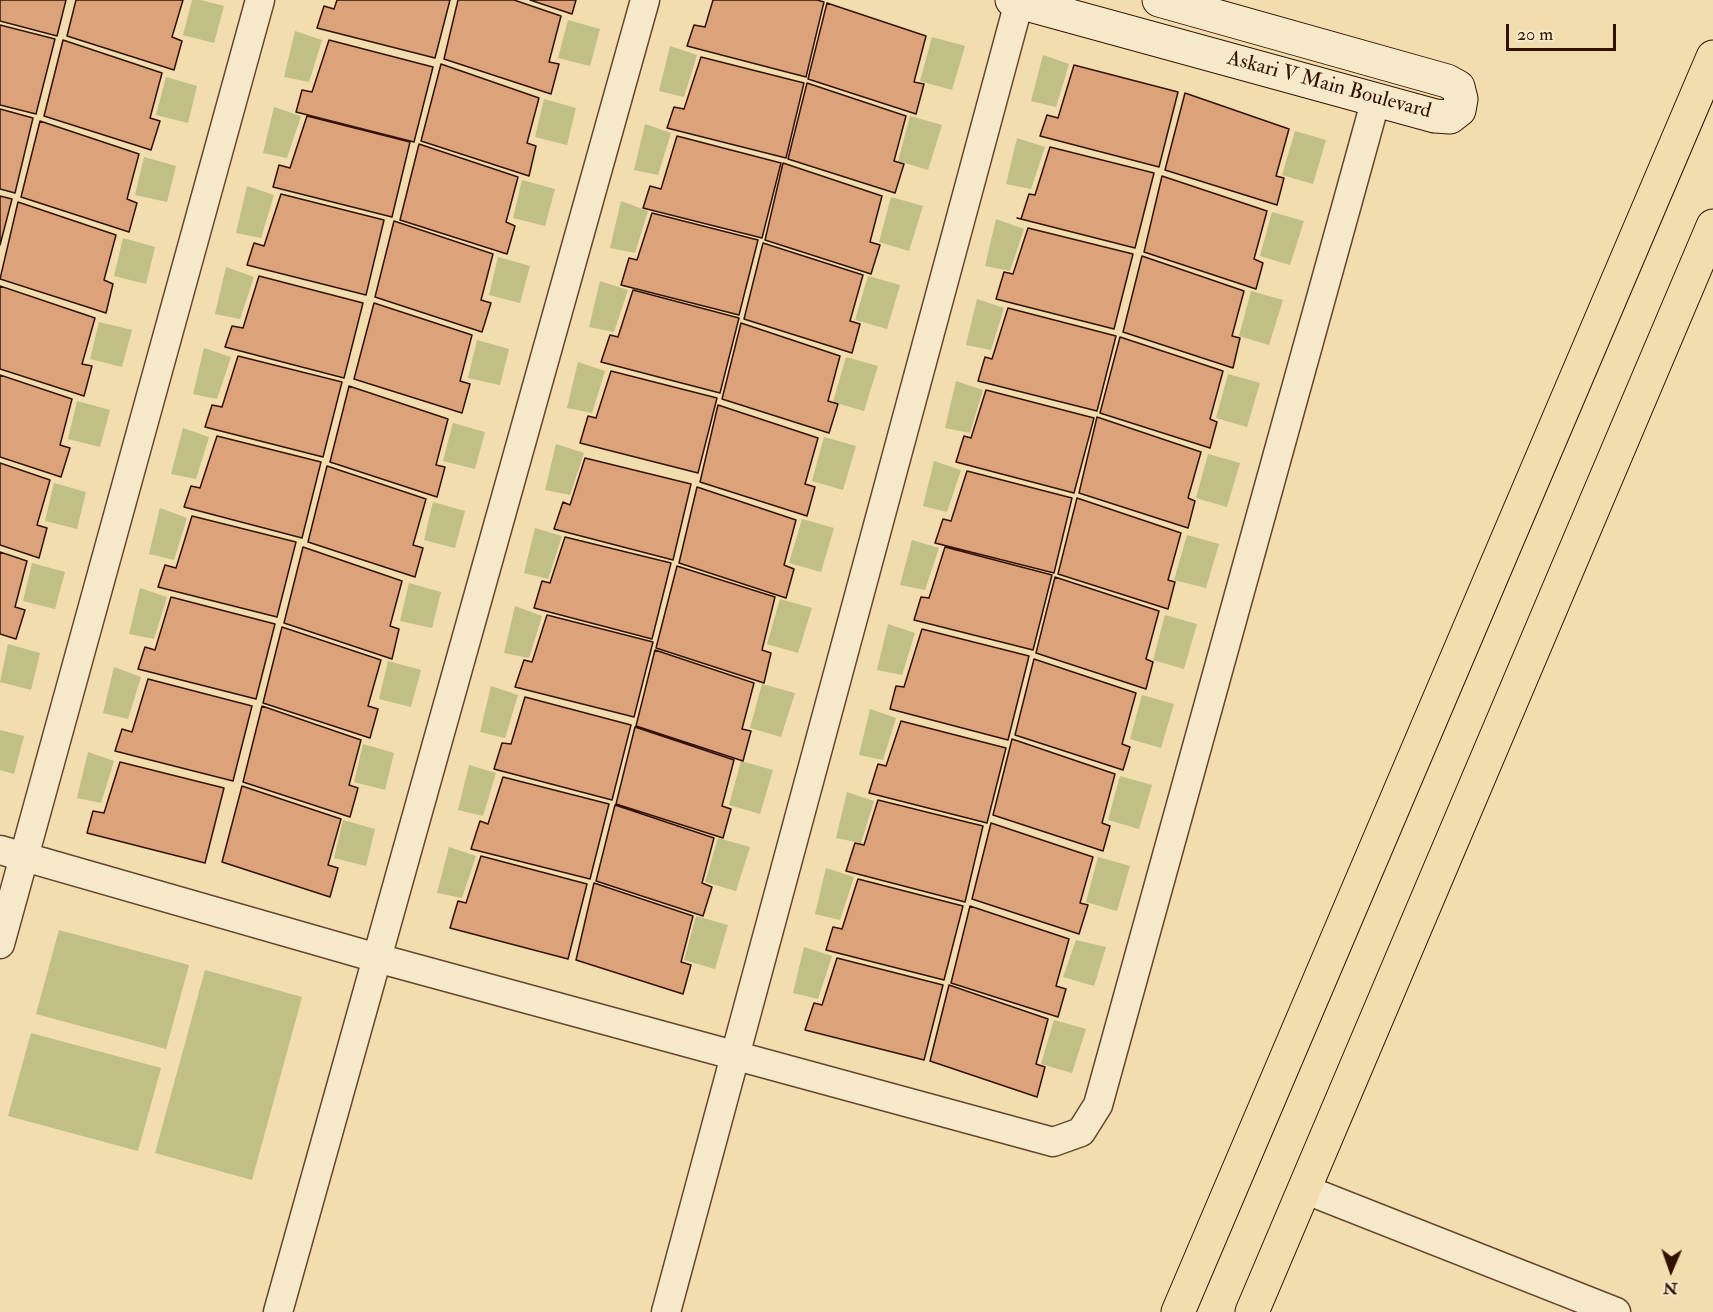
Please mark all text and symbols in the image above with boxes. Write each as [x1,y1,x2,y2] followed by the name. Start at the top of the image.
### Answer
[1509,12,1618,50] scale bar
[1517,23,1553,46] text: 20 m
[1224,47,1434,125] street label: Askari V Main Boulevard
[1641,1240,1701,1300] north arrow
[1663,1278,1678,1298] text: N

